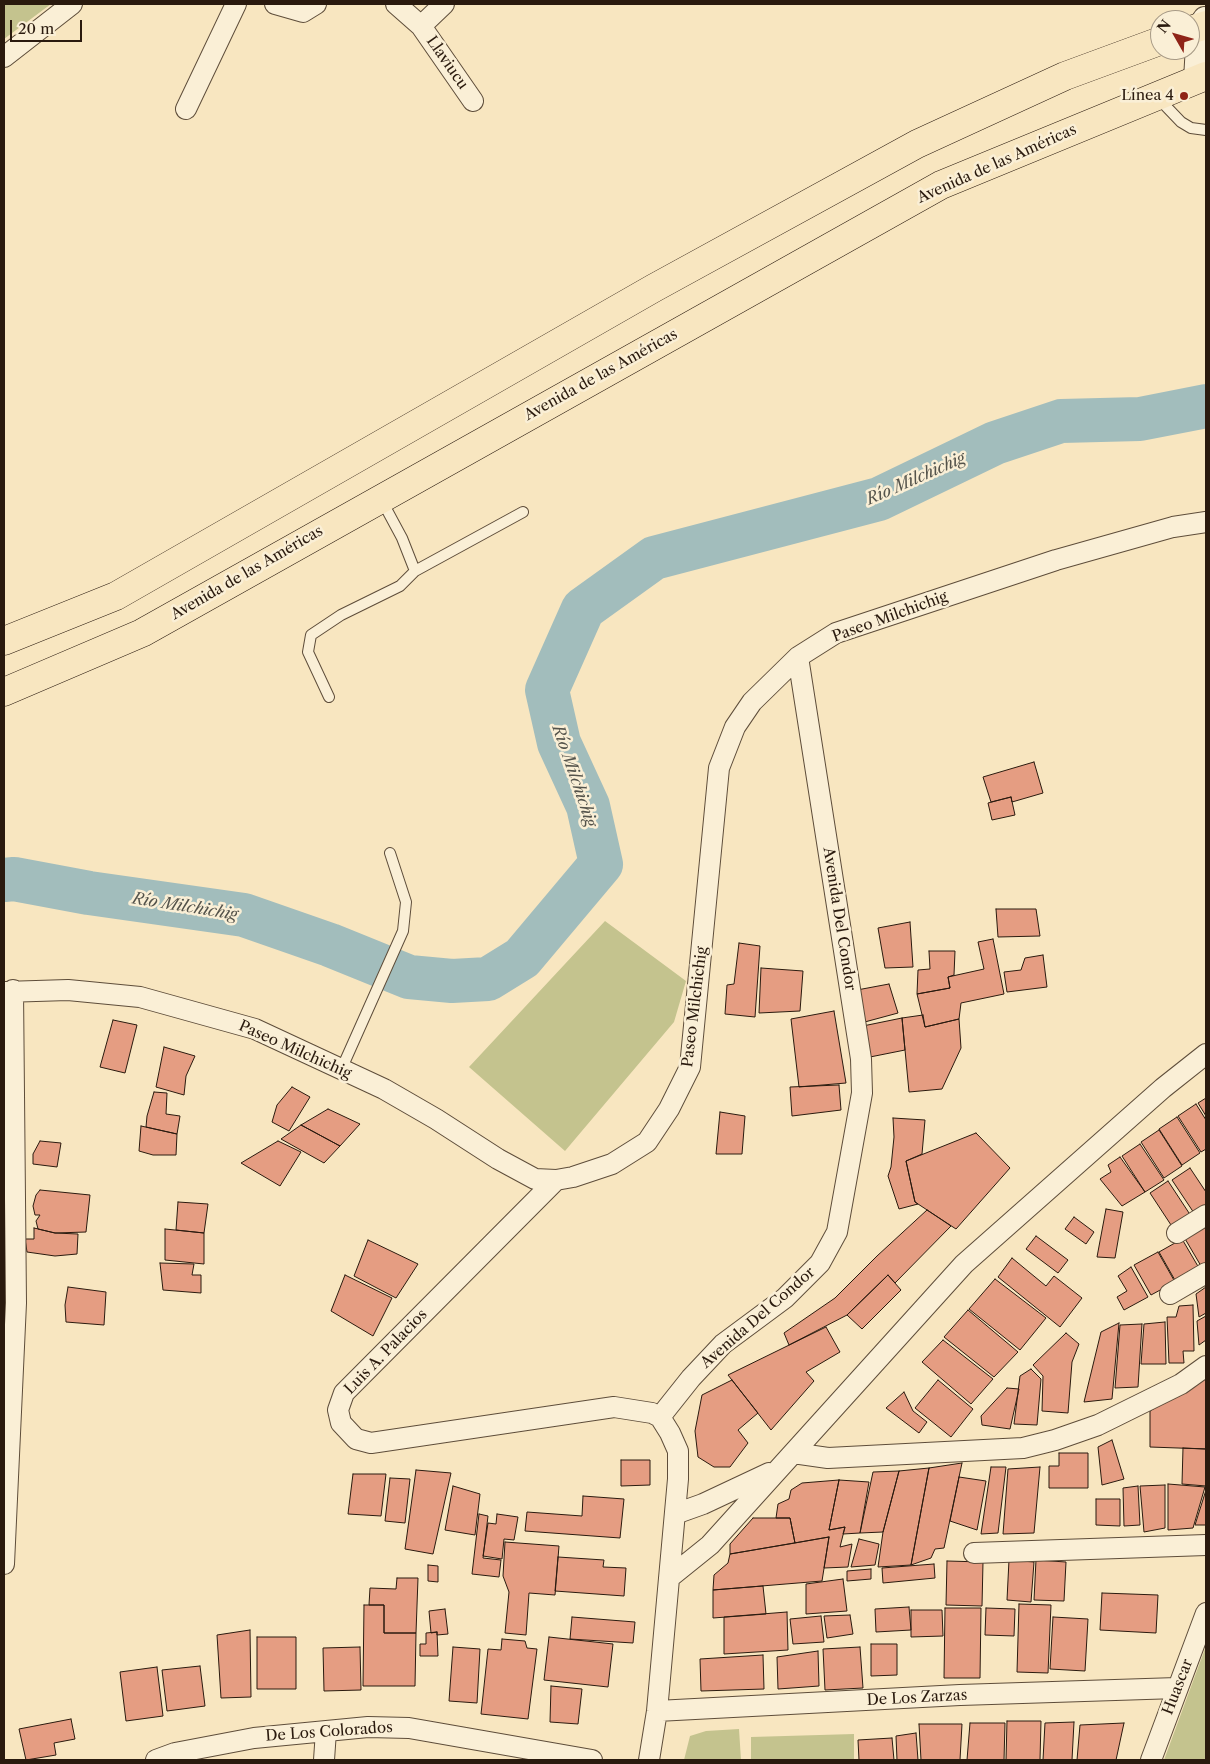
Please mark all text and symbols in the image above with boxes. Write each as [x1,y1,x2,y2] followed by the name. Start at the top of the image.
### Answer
[12,10,85,42] scale bar
[1150,10,1200,60] north arrow
[1153,16,1175,37] text: N
[18,19,54,38] text: 20 m
[422,33,472,93] street label: Llaviucu
[1121,87,1174,105] place label: Línea 4
[1178,90,1190,102] marker: Línea 4
[915,121,1079,207] street label: Avenida de las Américas
[521,325,681,425] street label: Avenida de las Américas
[864,449,968,509] water label: Río Milchichig
[168,522,326,624] street label: Avenida de las Américas
[830,588,950,646] street label: Paseo Milchichig
[548,723,600,829] water label: Río Milchichig
[819,846,859,992] street label: Avenida Del Condor
[131,889,239,925] water label: Río Milchichig
[679,946,711,1068] street label: Paseo Milchichig
[236,1017,354,1083] street label: Paseo Milchichig
[697,1264,819,1372] street label: Avenida Del Condor
[341,1306,431,1398] street label: Luis A. Palacios
[1159,1657,1197,1717] street label: Huascar
[866,1686,968,1710] street label: De Los Zarzas
[265,1719,393,1745] street label: De Los Colorados

